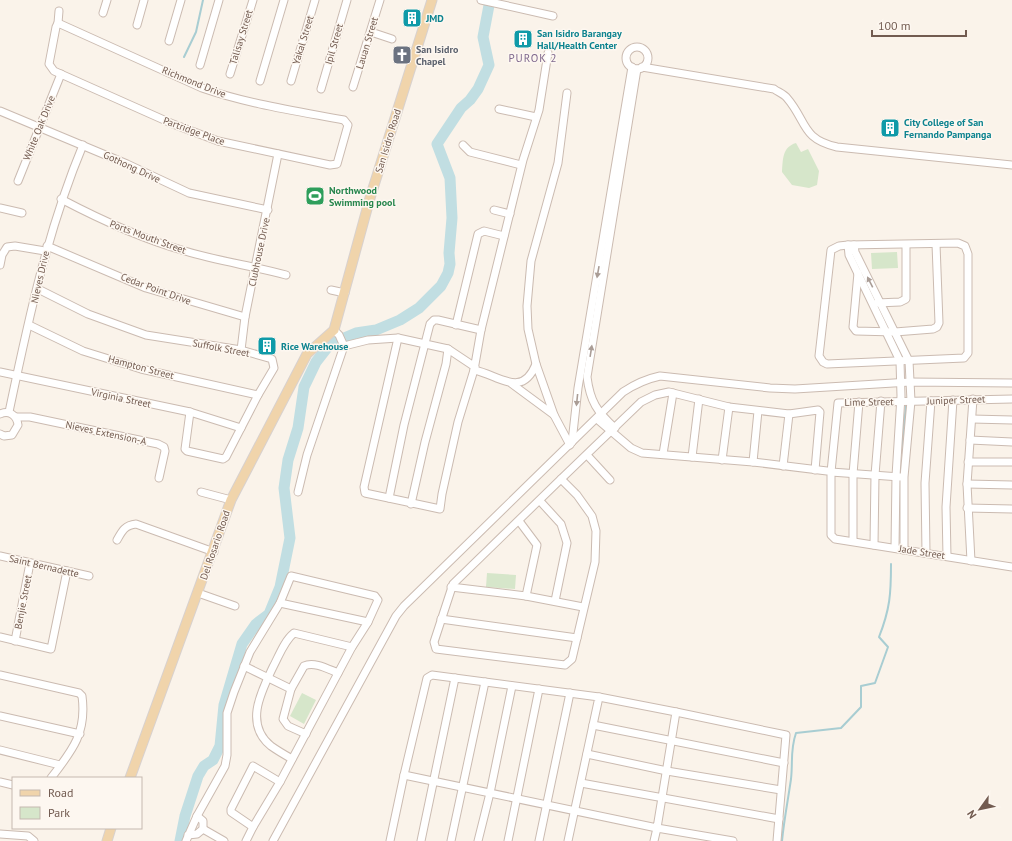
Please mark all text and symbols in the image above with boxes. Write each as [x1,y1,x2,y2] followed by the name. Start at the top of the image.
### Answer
[226,7,256,66] street label: Talisay Street
[401,7,423,29] building icon: JMD
[425,12,444,25] place label: JMD
[872,12,966,38] scale bar
[289,13,317,66] street label: Yakal Street
[353,15,381,71] street label: Lauan Street
[878,18,911,33] text: 100 m
[322,21,346,66] street label: Ipil Street
[537,27,622,52] place label: San Isidro Barangay Hall/Health Center
[512,28,534,50] building icon: San Isidro Barangay Hall/Health Center
[416,43,459,68] place label: San Isidro Chapel
[391,44,413,66] church icon: San Isidro Chapel
[508,51,558,65] district label: PUROK 2
[160,63,228,101] street label: Richmond Drive
[20,94,58,162] street label: White Oak Drive
[372,107,404,175] street label: San Isidro Road
[161,114,227,148] street label: Partridge Place
[904,116,991,141] place label: City College of San Fernando Pampanga
[879,117,901,139] building icon: City College of San Fernando Pampanga
[101,148,163,186] street label: Gothong Drive
[329,184,395,209] place label: Northwood Swimming pool
[304,185,326,207] sports icon: Northwood Swimming pool
[245,216,273,288] street label: Clubhouse Drive
[108,217,189,257] street label: Ports Mouth Street
[28,250,52,304] street label: Nieves Drive
[595,266,601,278] one-way arrow
[119,270,193,308] street label: Cedar Point Drive
[867,276,873,288] one-way arrow
[256,335,278,357] building icon: Rice Warehouse
[191,336,251,360] street label: Suffolk Street
[281,340,348,353] place label: Rice Warehouse
[589,345,595,358] one-way arrow
[107,352,176,382] street label: Hampton Street
[89,385,153,411] street label: Virginia Street
[926,392,986,408] street label: Juniper Street
[573,394,580,406] one-way arrow
[844,395,894,409] street label: Lime Street
[64,418,148,448] street label: Nieves Extension-A
[197,509,233,581] street label: Del Rosario Road
[897,542,947,562] street label: Jade Street
[8,552,80,580] street label: Saint Bernadette
[11,573,35,630] street label: Benjie Street
[12,777,142,829] legend
[48,785,73,800] text: Road
[960,789,1000,829] north arrow
[48,805,70,820] text: Park
[964,808,979,821] text: N

